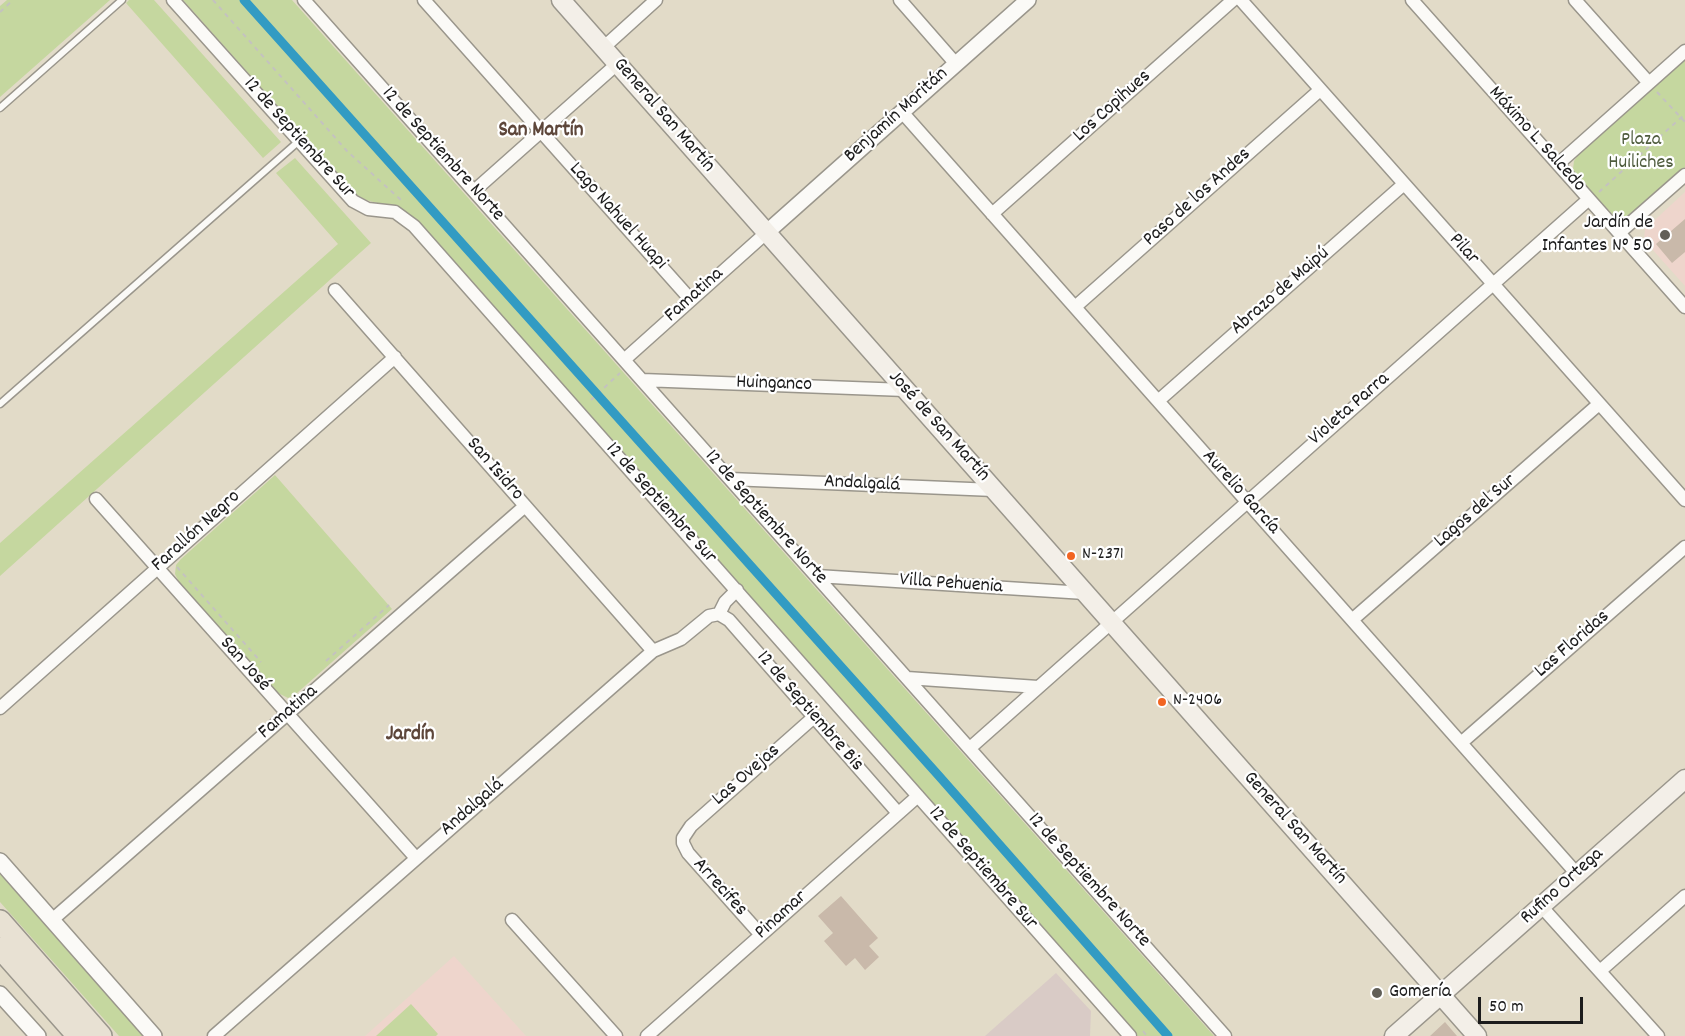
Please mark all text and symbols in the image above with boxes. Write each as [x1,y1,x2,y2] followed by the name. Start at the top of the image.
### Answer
[607,54,719,178] street label: General San Martín
[840,63,954,169] street label: Benjamín Moritán
[1069,66,1157,148] street label: Los Copihues
[237,73,359,205] street label: 12 de Septiembre Sur
[1482,82,1590,198] street label: Máximo L. Salcedo
[375,83,509,227] street label: 12 de Septiembre Norte
[499,119,583,145] district label: San Martín
[1608,129,1674,176] park label: Plaza Huiliches
[1139,143,1257,253] street label: Paso de los Andes
[563,158,671,276] street label: Lago Nahuel Huapi
[1542,212,1653,259] place label: Jardín de Infantes N° 50
[1658,228,1672,242] marker: Jardín de Infantes N° 50
[1443,229,1483,271] street label: Pilar
[1227,243,1335,341] street label: Abrazo de Maipú
[661,263,729,329] street label: Famatina
[882,366,994,488] street label: José de San Martín
[1304,368,1396,452] street label: Violeta Parra
[736,372,812,398] street label: Huinganco
[460,433,528,507] street label: San Isidro
[599,438,721,570] street label: 12 de Septiembre Sur
[698,446,832,590] street label: 12 de Septiembre Norte
[1196,446,1284,540] street label: Aurelio García
[1430,470,1522,554] street label: Lagos del Sur
[823,471,901,499] street label: Andalgalá
[148,486,246,578] street label: Farallón Negro
[1082,545,1124,567] place label: N-2371
[1065,550,1077,562] marker: N-2371
[899,569,1003,601] street label: Villa Pehuenia
[1531,606,1615,684] street label: Las Floridas
[213,633,275,697] street label: San José
[750,647,868,777] street label: 12 de Septiembre Bis
[254,681,324,745] street label: Famatina
[1173,691,1222,713] place label: N-2406
[1156,696,1168,708] marker: N-2406
[386,723,434,749] district label: Jardín
[708,740,786,812] street label: Las Ovejas
[1237,767,1351,891] street label: General San Martín
[436,774,510,842] street label: Andalgalá
[922,803,1042,935] street label: 12 de Septiembre Sur
[1021,809,1155,953] street label: 12 de Septiembre Norte
[1516,843,1610,931] street label: Rufino Ortega
[686,854,752,922] street label: Arrecifes
[751,886,813,946] street label: Pinamar
[1389,981,1451,1005] place label: Gomería
[1481,985,1586,1023] scale bar
[1370,986,1384,1000] marker: Gomería
[1489,995,1524,1020] text: 50 m

